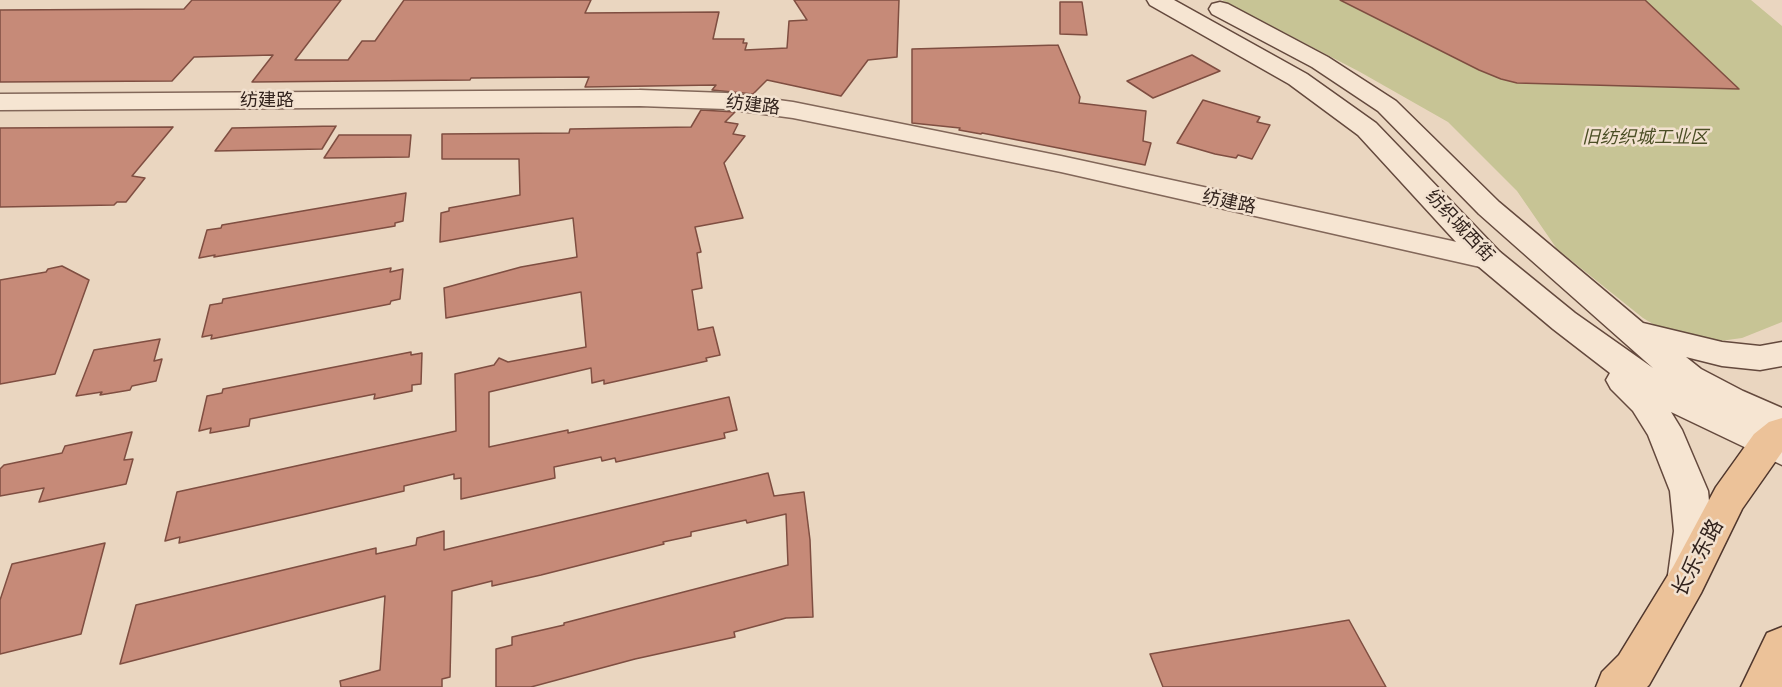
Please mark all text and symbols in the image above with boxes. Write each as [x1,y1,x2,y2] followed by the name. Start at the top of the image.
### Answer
[240,89,294,111] street label: 纺建路
[725,91,781,119] street label: 纺建路
[1582,126,1708,148] park label: 旧纺织城工业区
[1200,186,1258,218] street label: 纺建路
[1421,186,1499,266] street label: 纺织城西街
[1667,515,1729,601] street label: 长乐东路

